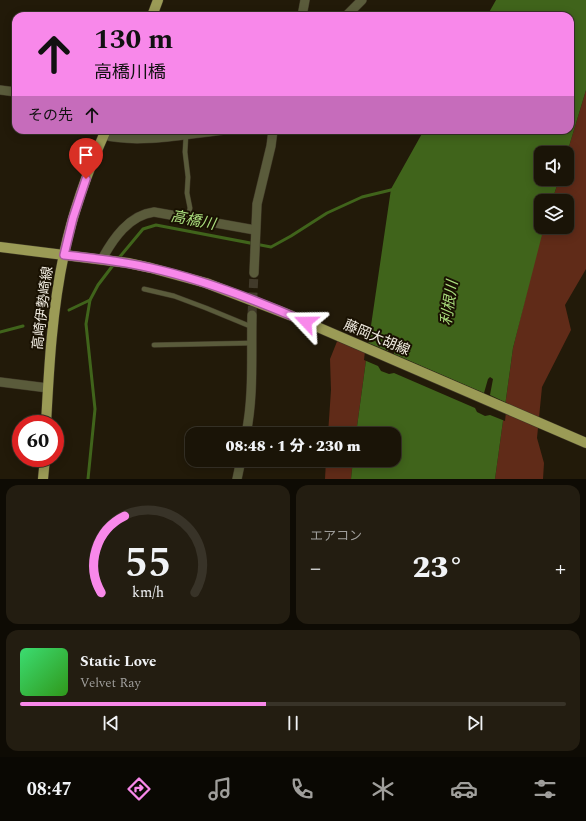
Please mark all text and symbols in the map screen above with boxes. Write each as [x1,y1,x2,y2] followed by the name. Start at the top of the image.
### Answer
[94,18,173,61] text: 130 m
[28,28,80,80] icon: ahead
[94,59,166,86] text: 高橋川橋
[28,104,73,127] text: その先
[81,104,103,126] icon: ahead
[69,138,103,179] pin
[75,144,97,166] icon: arrive
[534,146,574,234] map controls
[534,146,574,186] button: sound
[534,194,574,234] button: layers
[169,205,219,236] water label: 高橋川
[27,265,58,351] street label: 高崎伊勢崎線
[435,277,465,327] water label: 利根川
[285,301,327,343] position arrow
[340,314,413,361] street label: 藤岡大胡線
[12,415,64,467] speed limit sign: 60
[225,435,361,458] text: 08:48 · 1 分 · 230 m
[310,526,362,546] text: エアコン
[125,531,171,594] text: 55
[413,545,464,591] text: 23°
[310,552,321,585] text: −
[555,552,566,585] text: +
[132,581,164,603] text: km/h
[80,650,156,673] text: Static Love
[80,673,141,693] text: Velvet Ray
[100,712,122,734] icon: previous
[282,712,304,734] icon: pause
[464,712,486,734] icon: next
[125,775,153,803] icon: directions
[206,775,234,803] icon: music
[288,775,316,803] icon: phone
[369,775,397,803] icon: climate
[450,775,478,803] icon: car
[531,775,559,803] icon: filters
[27,776,72,803] text: 08:47

